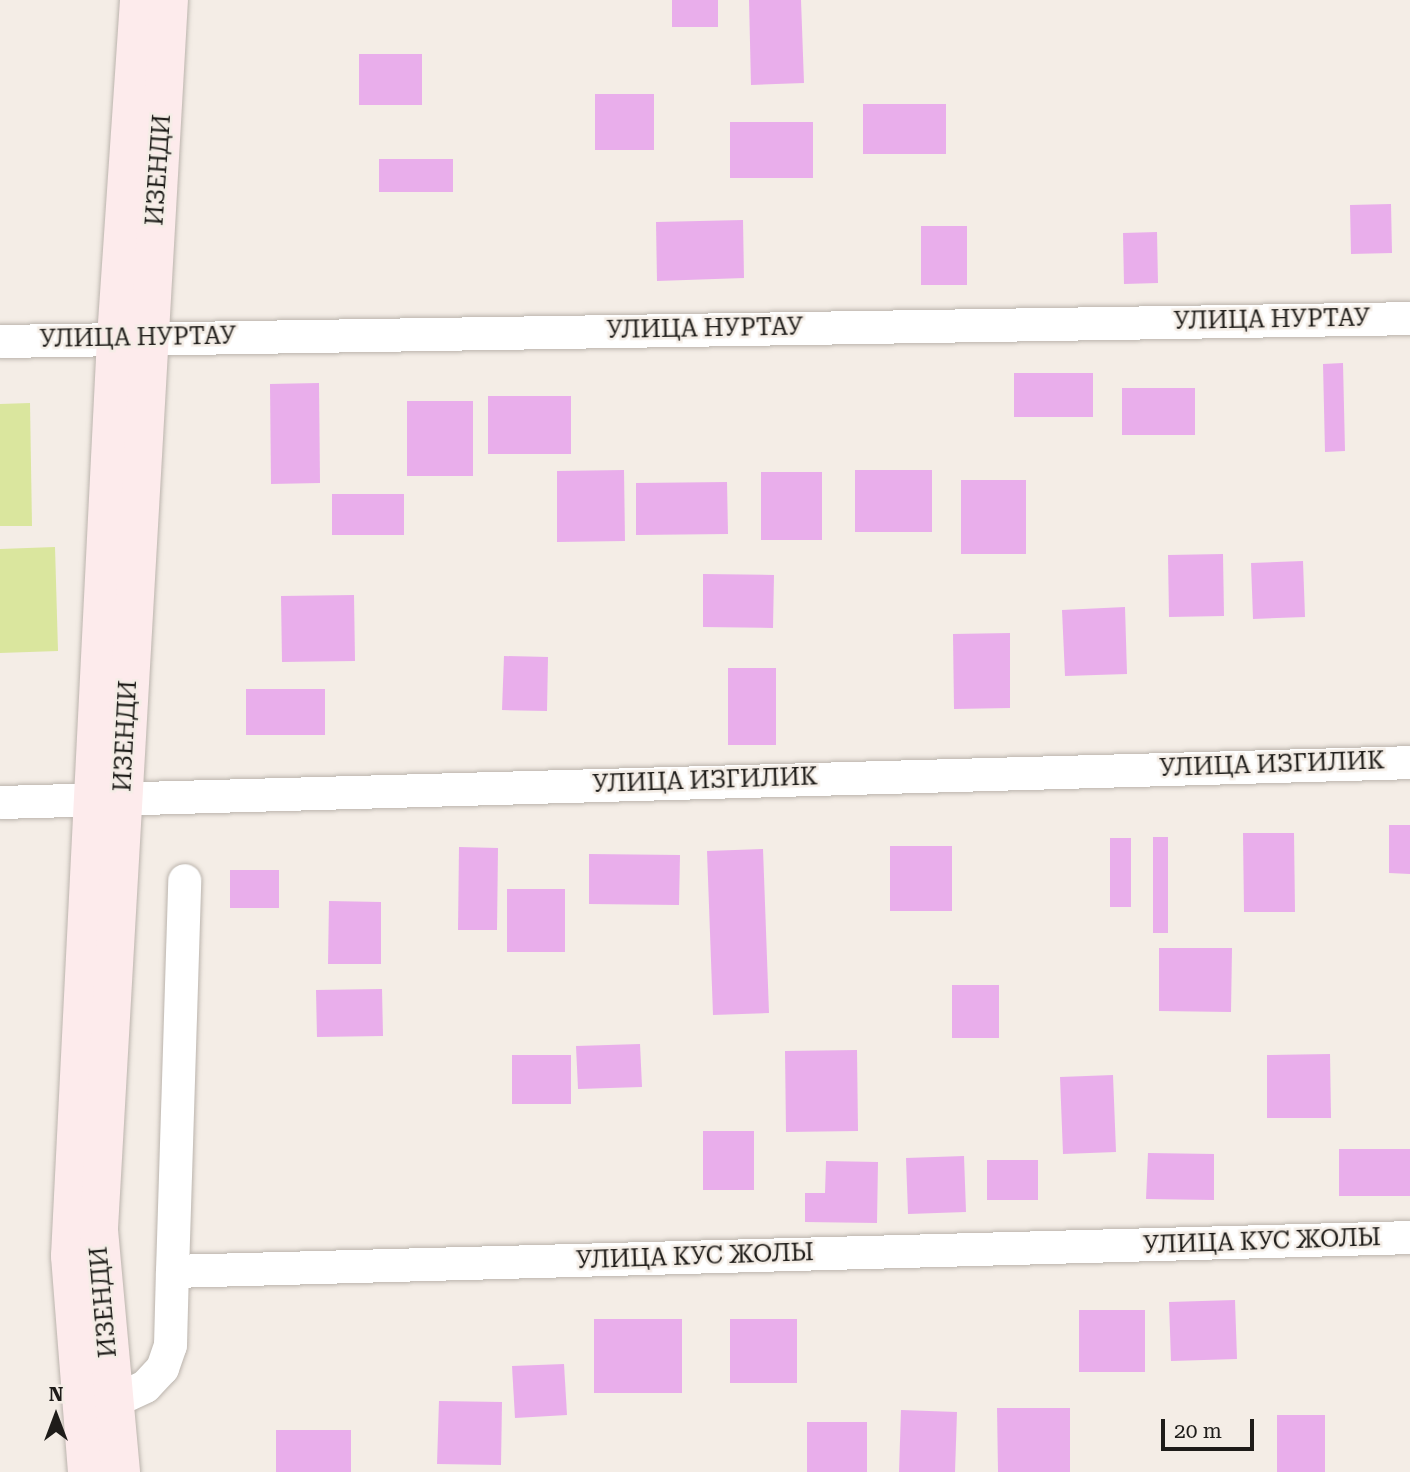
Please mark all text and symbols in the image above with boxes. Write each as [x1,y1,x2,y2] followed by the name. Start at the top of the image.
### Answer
[141,113,177,227] street label: ИЗЕНДИ
[1173,304,1371,336] street label: УЛИЦА НУРТАУ
[606,313,804,345] street label: УЛИЦА НУРТАУ
[39,322,237,354] street label: УЛИЦА НУРТАУ
[109,680,143,792] street label: ИЗЕНДИ
[1159,747,1385,783] street label: УЛИЦА ИЗГИЛИК
[592,763,818,799] street label: УЛИЦА ИЗГИЛИК
[1143,1223,1381,1261] street label: УЛИЦА КУС ЖОЛЫ
[576,1238,814,1276] street label: УЛИЦА КУС ЖОЛЫ
[85,1245,123,1359] street label: ИЗЕНДИ
[21,1381,91,1451] north arrow
[49,1383,63,1406] text: N
[1165,1406,1258,1450] scale bar
[1174,1419,1222,1443] text: 20 m

